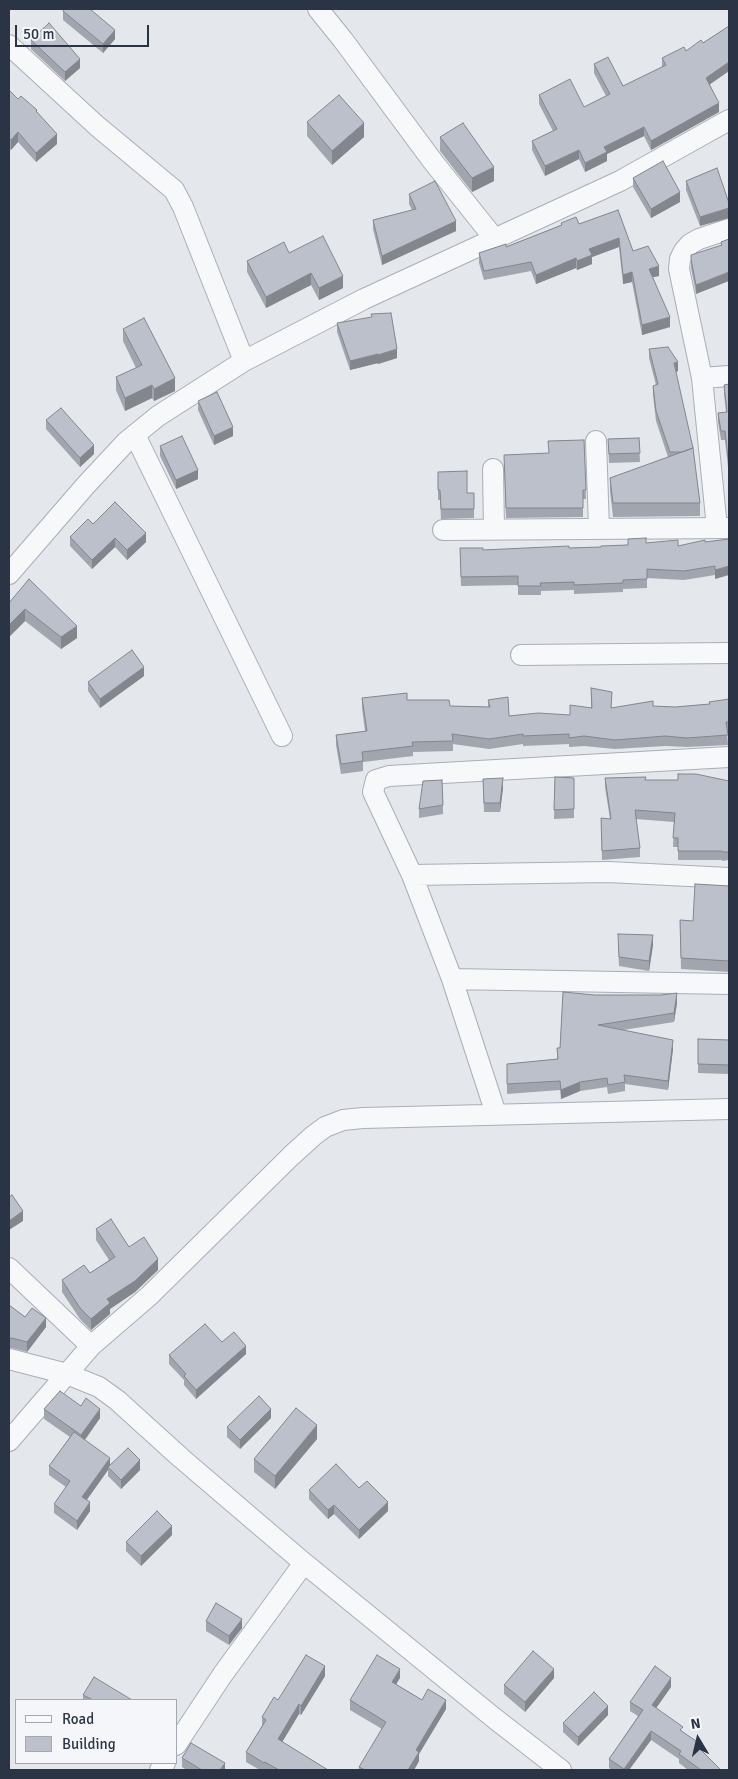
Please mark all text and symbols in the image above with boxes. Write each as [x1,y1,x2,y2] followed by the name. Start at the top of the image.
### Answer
[18,15,151,47] scale bar
[23,25,54,43] text: 50 m
[15,1699,178,1764] legend
[62,1710,94,1728] text: Road
[673,1714,723,1764] north arrow
[689,1715,702,1733] text: N
[62,1735,116,1753] text: Building

